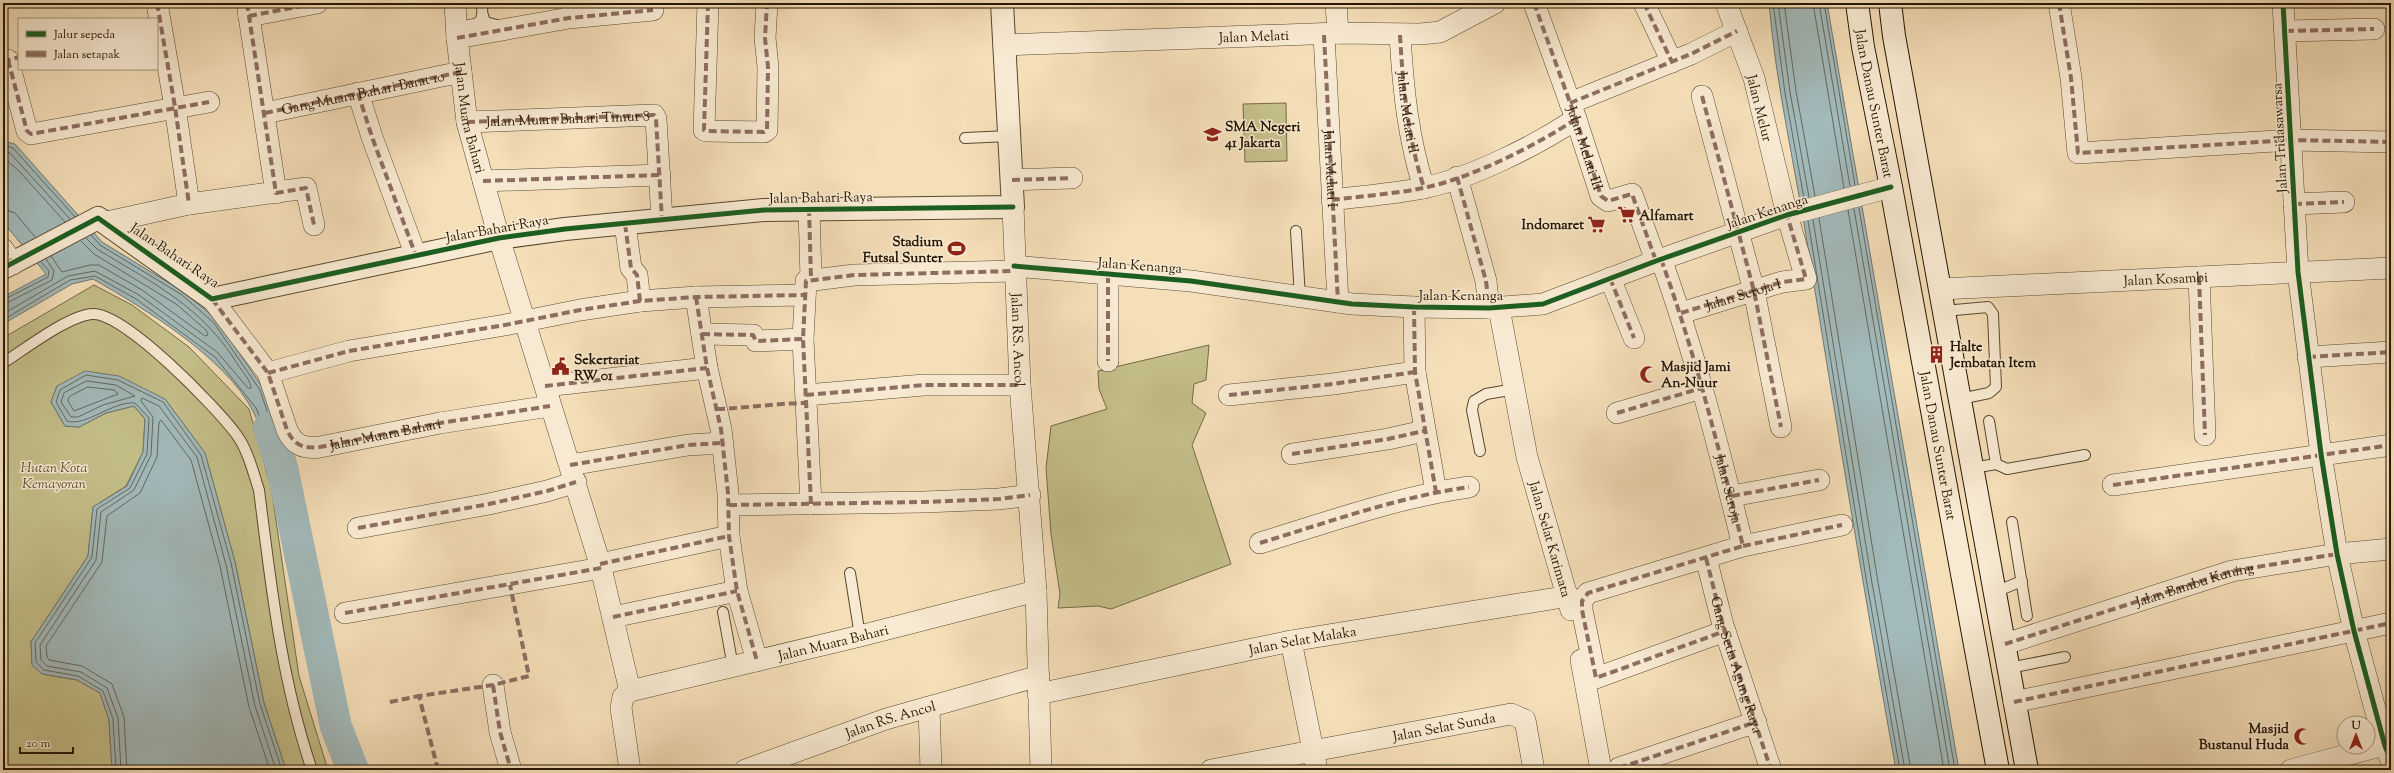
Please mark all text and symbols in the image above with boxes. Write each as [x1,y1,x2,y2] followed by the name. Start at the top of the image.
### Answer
[18,18,158,70] legend
[53,26,115,44] text: Jalur sepeda
[1217,27,1289,49] street label: Jalan Melati
[1849,27,1897,180] street label: Jalan Danau Sunter Barat
[53,46,120,64] text: Jalan setapak
[448,60,489,176] street label: Jalan Muara Bahari
[280,68,447,121] street label: Gang Muara Bahari Barat 10
[1390,70,1422,156] street label: Jalan Melati II
[1740,72,1776,145] street label: Jalan Melur
[2268,82,2294,194] street label: Jalan Tridasawarsa
[1560,103,1607,194] street label: Jalan Melati III
[485,107,650,133] street label: Jalan Muara Bahari Timur 8
[1224,118,1300,154] place label: SMA Negeri 41 Jakarta
[1202,124,1222,144] school or university icon: SMA Negeri 41 Jakarta
[1317,129,1341,209] street label: Jalan Melati I
[768,188,874,210] street label: Jalan Bahari Raya
[1723,190,1811,236] street label: Jalan Kenanga
[1616,205,1636,225] supermarket icon: Alfamart
[1639,207,1694,227] place label: Alfamart
[444,211,551,249] street label: Jalan Bahari Raya
[1587,214,1607,234] supermarket icon: Indomaret
[1522,216,1584,236] place label: Indomaret
[124,219,223,294] street label: Jalan Bahari Raya
[863,233,944,269] place label: Stadium Futsal Sunter
[946,239,966,259] sports icon: Stadium Futsal Sunter
[1096,254,1183,280] street label: Jalan Kenanga
[2122,269,2209,292] street label: Jalan Kosambi
[1703,275,1784,317] street label: Jalan Seroja I
[1418,287,1504,307] street label: Jalan Kenanga
[1004,292,1028,387] street label: Jalan RS. Ancol
[1949,338,2036,374] place label: Halte Jembatan Item
[1927,344,1947,364] building icon: Halte Jembatan Item
[574,351,640,387] place label: Sekertariat RW 01
[551,357,571,377] public building icon: Sekertariat RW 01
[1661,358,1731,394] place label: Masjid Jami An-Nuur
[1638,364,1658,384] mosque icon: Masjid Jami An-Nuur
[1913,369,1960,522] street label: Jalan Danau Sunter Barat
[327,415,443,457] street label: Jalan Muara Bahari
[1708,452,1745,527] street label: Jalan Seroja
[20,459,88,495] park label: Hutan Kota Kemayoran
[1522,478,1575,600] street label: Jalan Selat Karimata
[2133,560,2256,614] street label: Jalan Bambu Kuning
[1704,594,1766,737] street label: Gang Setia Agung Raya
[775,621,891,667] street label: Jalan Muara Bahari
[1246,622,1359,662] street label: Jalan Selat Malaka
[842,697,938,745] street label: Jalan RS. Ancol
[1390,709,1498,748] street label: Jalan Selat Sunda
[2336,715,2376,755] north arrow
[2351,718,2361,734] text: U
[2199,720,2290,756] place label: Masjid Bustanul Huda
[2292,726,2312,746] mosque icon: Masjid Bustanul Huda
[20,729,73,755] scale bar
[26,735,51,753] text: 20 m

